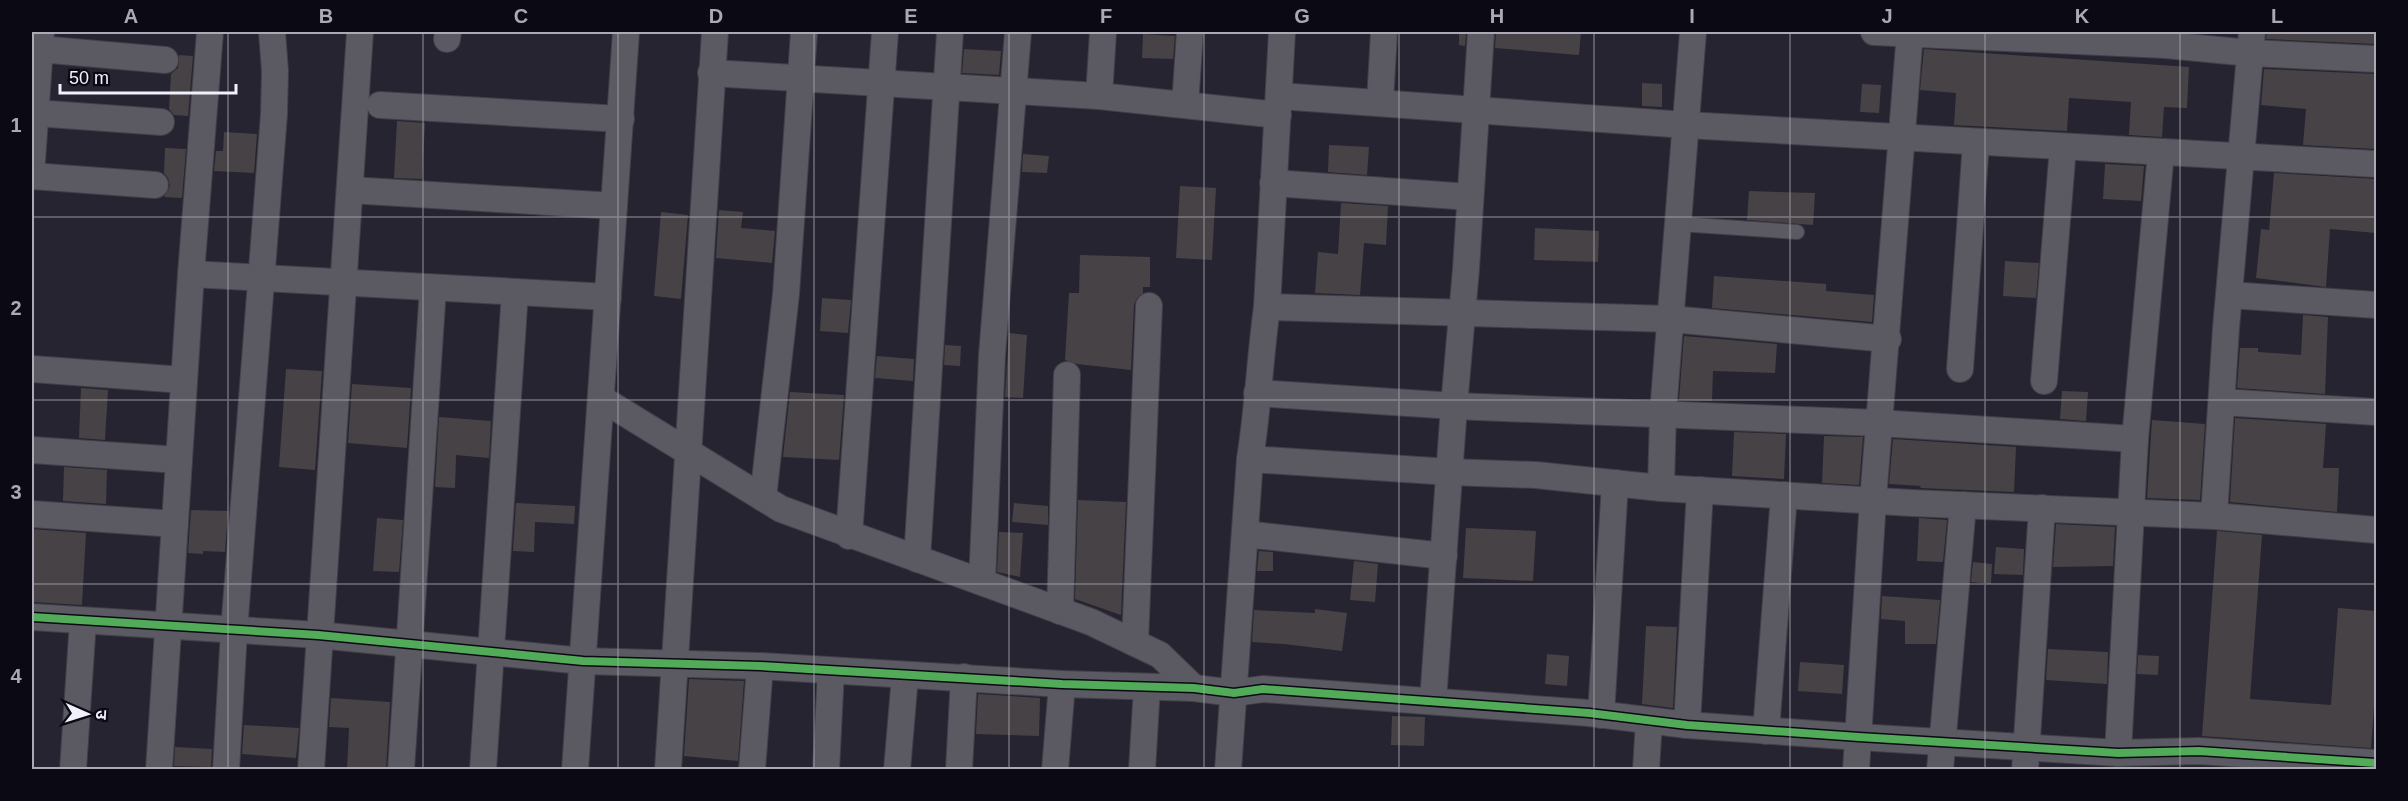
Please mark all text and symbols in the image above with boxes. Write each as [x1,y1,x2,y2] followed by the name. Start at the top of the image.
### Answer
[124,5,138,27] text: A
[319,5,333,27] text: B
[514,5,528,27] text: C
[709,5,723,27] text: D
[904,5,918,27] text: E
[1100,5,1112,27] text: F
[1294,5,1310,27] text: G
[1490,5,1504,27] text: H
[1689,5,1695,27] text: I
[1881,5,1893,27] text: J
[2075,5,2090,27] text: K
[2271,5,2283,27] text: L
[60,57,236,95] scale bar
[69,68,109,88] text: 50 m
[10,114,22,136] text: 1
[10,297,22,319] text: 2
[10,481,22,503] text: 3
[10,665,22,687] text: 4
[57,684,117,744] north arrow
[93,710,110,721] text: उ

